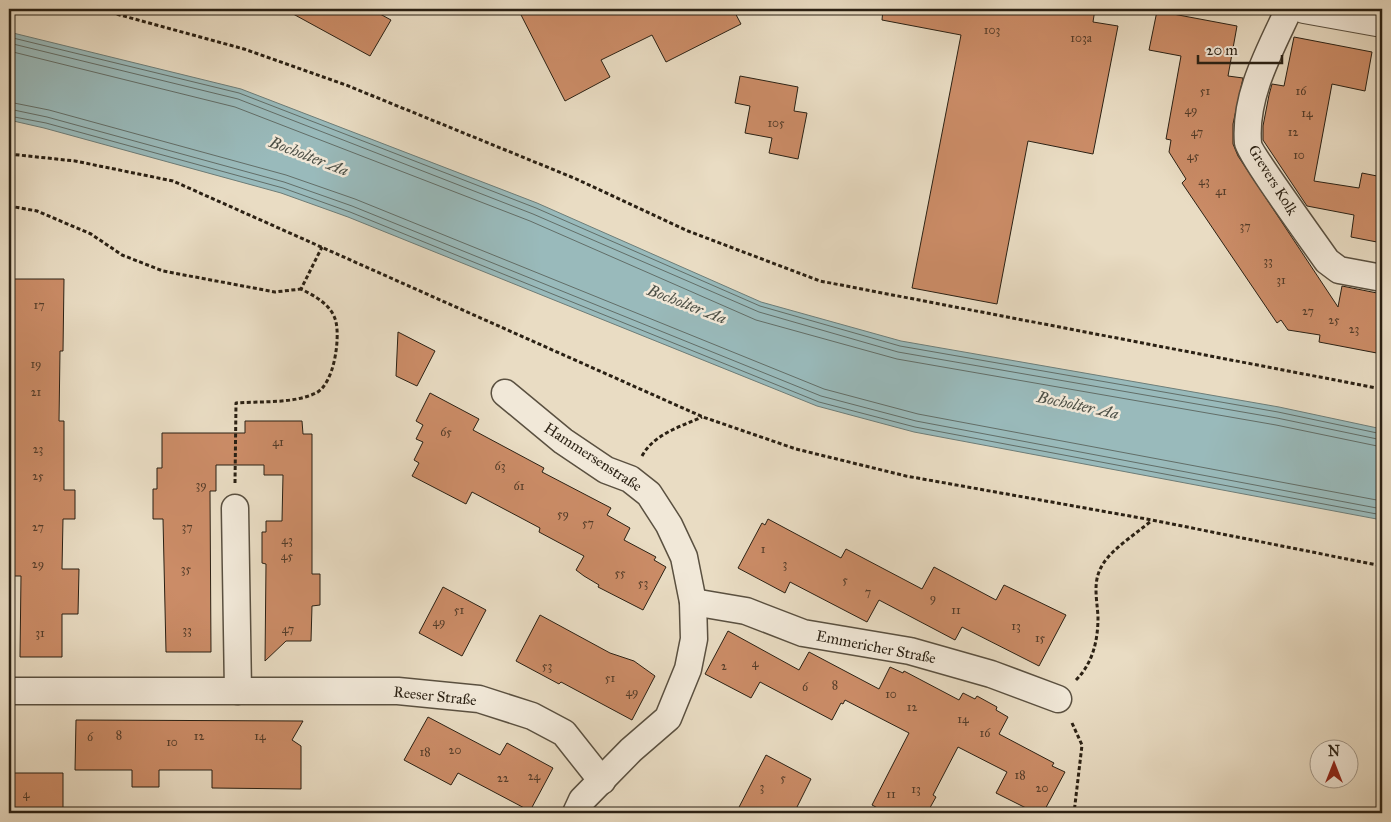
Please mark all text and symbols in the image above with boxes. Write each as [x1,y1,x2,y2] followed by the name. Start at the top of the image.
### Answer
[984,23,1000,37] house number: 103
[1070,31,1093,45] house number: 103a
[1198,32,1282,64] scale bar
[1206,41,1238,59] text: 20 m
[1200,84,1210,98] house number: 51
[1296,84,1307,98] house number: 16
[1184,103,1198,117] house number: 49
[1301,106,1313,120] house number: 14
[767,116,785,130] house number: 105
[1191,125,1203,139] house number: 47
[1288,125,1298,139] house number: 12
[266,132,352,180] water label: Bocholter Aa
[1244,142,1302,218] street label: Grevers Kolk
[1293,148,1305,162] house number: 10
[1187,149,1200,163] house number: 45
[1198,174,1210,188] house number: 43
[1215,184,1227,198] house number: 41
[1239,219,1251,233] house number: 37
[1263,254,1273,268] house number: 33
[1276,273,1286,287] house number: 31
[644,280,730,328] water label: Bocholter Aa
[33,298,45,312] house number: 17
[1302,304,1314,318] house number: 27
[1328,313,1340,327] house number: 25
[1349,322,1360,336] house number: 23
[30,357,42,371] house number: 19
[31,385,42,399] house number: 21
[1034,387,1121,423] water label: Bocholter Aa
[541,419,645,495] street label: Hammersenstraße
[440,425,452,439] house number: 65
[272,435,284,449] house number: 41
[33,442,44,456] house number: 23
[495,459,506,473] house number: 63
[32,469,44,483] house number: 25
[195,478,207,492] house number: 39
[514,479,525,493] house number: 61
[557,507,569,521] house number: 59
[582,516,594,530] house number: 57
[32,520,44,534] house number: 27
[181,520,193,534] house number: 37
[281,533,293,547] house number: 43
[761,542,766,556] house number: 1
[281,549,294,563] house number: 45
[32,557,44,571] house number: 29
[783,557,788,571] house number: 3
[181,562,192,576] house number: 35
[614,566,626,580] house number: 55
[842,573,848,587] house number: 5
[638,576,648,590] house number: 53
[865,585,871,599] house number: 7
[930,591,936,605] house number: 9
[454,603,464,617] house number: 51
[951,603,961,617] house number: 11
[432,615,446,629] house number: 49
[1011,619,1021,633] house number: 13
[282,622,294,636] house number: 47
[182,623,192,637] house number: 33
[35,626,45,640] house number: 31
[815,627,937,667] street label: Emmericher Straße
[1035,631,1046,645] house number: 15
[752,656,759,670] house number: 4
[542,659,552,673] house number: 53
[721,659,727,673] house number: 2
[605,671,615,685] house number: 51
[832,678,838,692] house number: 8
[802,680,809,694] house number: 6
[393,683,477,709] street label: Reeser Straße
[625,685,639,699] house number: 49
[885,687,897,701] house number: 10
[907,700,917,714] house number: 12
[957,712,969,726] house number: 14
[980,726,991,740] house number: 16
[116,728,122,742] house number: 8
[194,729,204,743] house number: 12
[254,729,266,743] house number: 14
[87,730,94,744] house number: 6
[166,735,178,749] house number: 10
[1308,740,1358,790] north arrow
[449,743,461,757] house number: 20
[1328,743,1340,760] text: N
[419,745,431,759] house number: 18
[1014,768,1026,782] house number: 18
[528,769,541,783] house number: 24
[497,771,509,785] house number: 22
[780,771,786,785] house number: 5
[760,780,765,794] house number: 3
[1036,781,1048,795] house number: 20
[911,782,921,796] house number: 13
[23,787,30,801] house number: 4
[886,787,896,801] house number: 11

